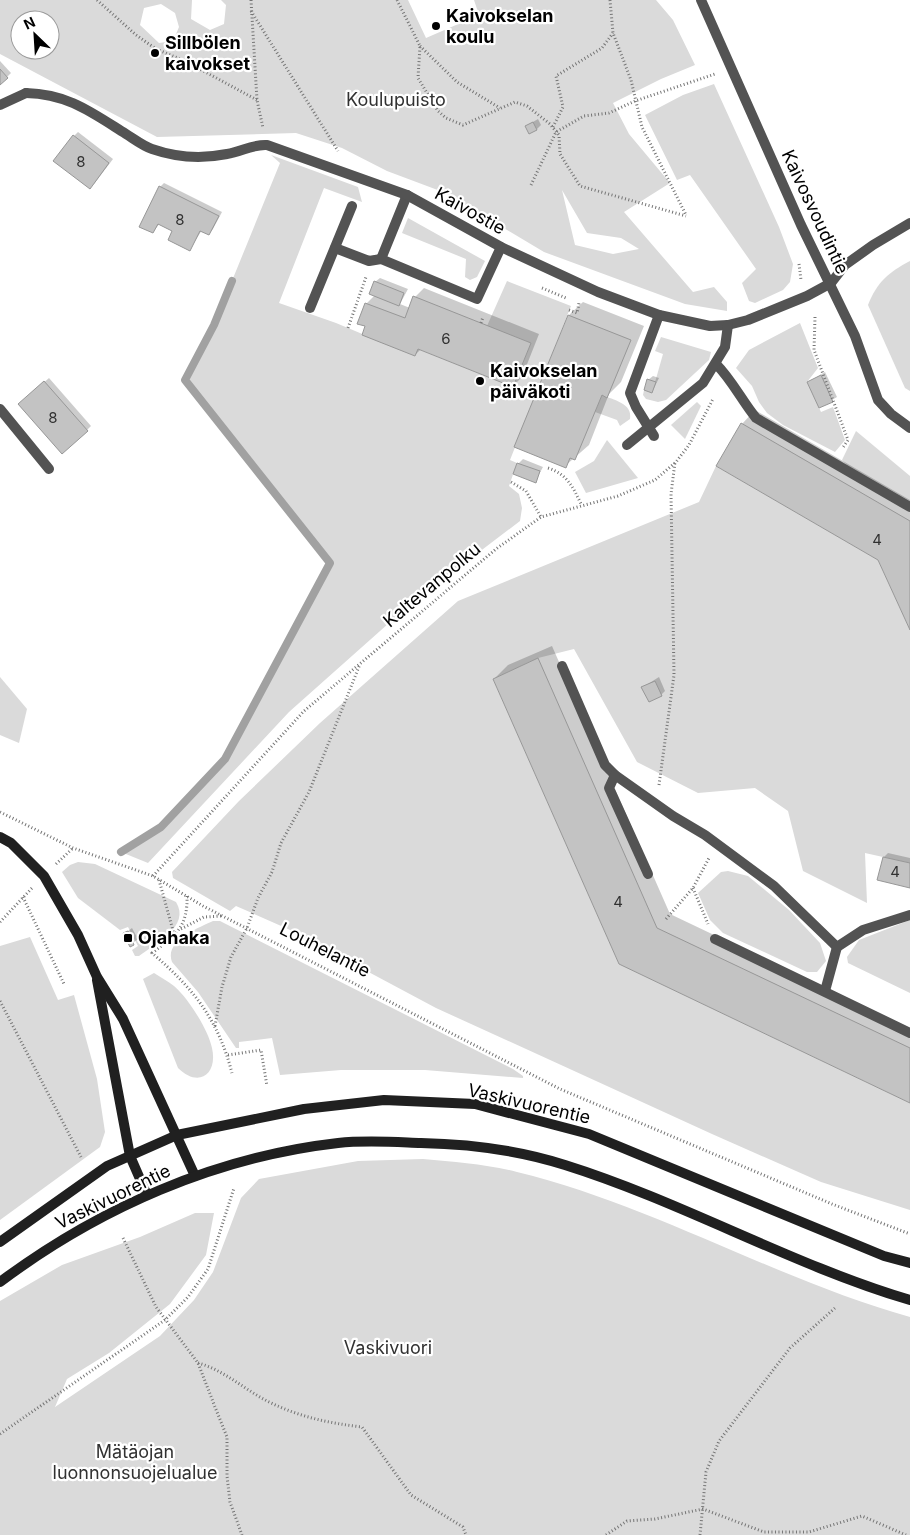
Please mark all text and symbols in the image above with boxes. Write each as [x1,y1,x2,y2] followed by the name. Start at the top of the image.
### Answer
[446,5,554,47] place label: Kaivokselan koulu
[10,10,60,60] north arrow
[21,13,38,33] text: N
[430,20,442,32] marker: Kaivokselan koulu
[165,32,251,74] place label: Sillbölen kaivokset
[149,47,161,59] marker: Sillbölen kaivokset
[346,89,446,110] park label: Koulupuisto
[777,146,853,277] street label: Kaivosvoudintie
[76,152,86,171] house number: 8
[431,183,509,239] street label: Kaivostie
[175,210,185,229] house number: 8
[441,329,451,348] house number: 6
[490,360,598,402] place label: Kaivokselan päiväkoti
[474,375,486,387] marker: Kaivokselan päiväkoti
[48,408,58,427] house number: 8
[872,530,882,549] house number: 4
[379,538,484,631] street label: Kaltevanpolku
[890,862,900,881] house number: 4
[613,892,623,911] house number: 4
[277,918,374,981] street label: Louhelantie
[138,927,210,948] place label: Ojahaka
[122,932,134,944] marker: Ojahaka
[466,1079,593,1128] street label: Vaskivuorentie
[52,1160,174,1233] street label: Vaskivuorentie
[344,1337,432,1358] park label: Vaskivuori
[53,1441,217,1483] park label: Mätäojan luonnonsuojelualue

